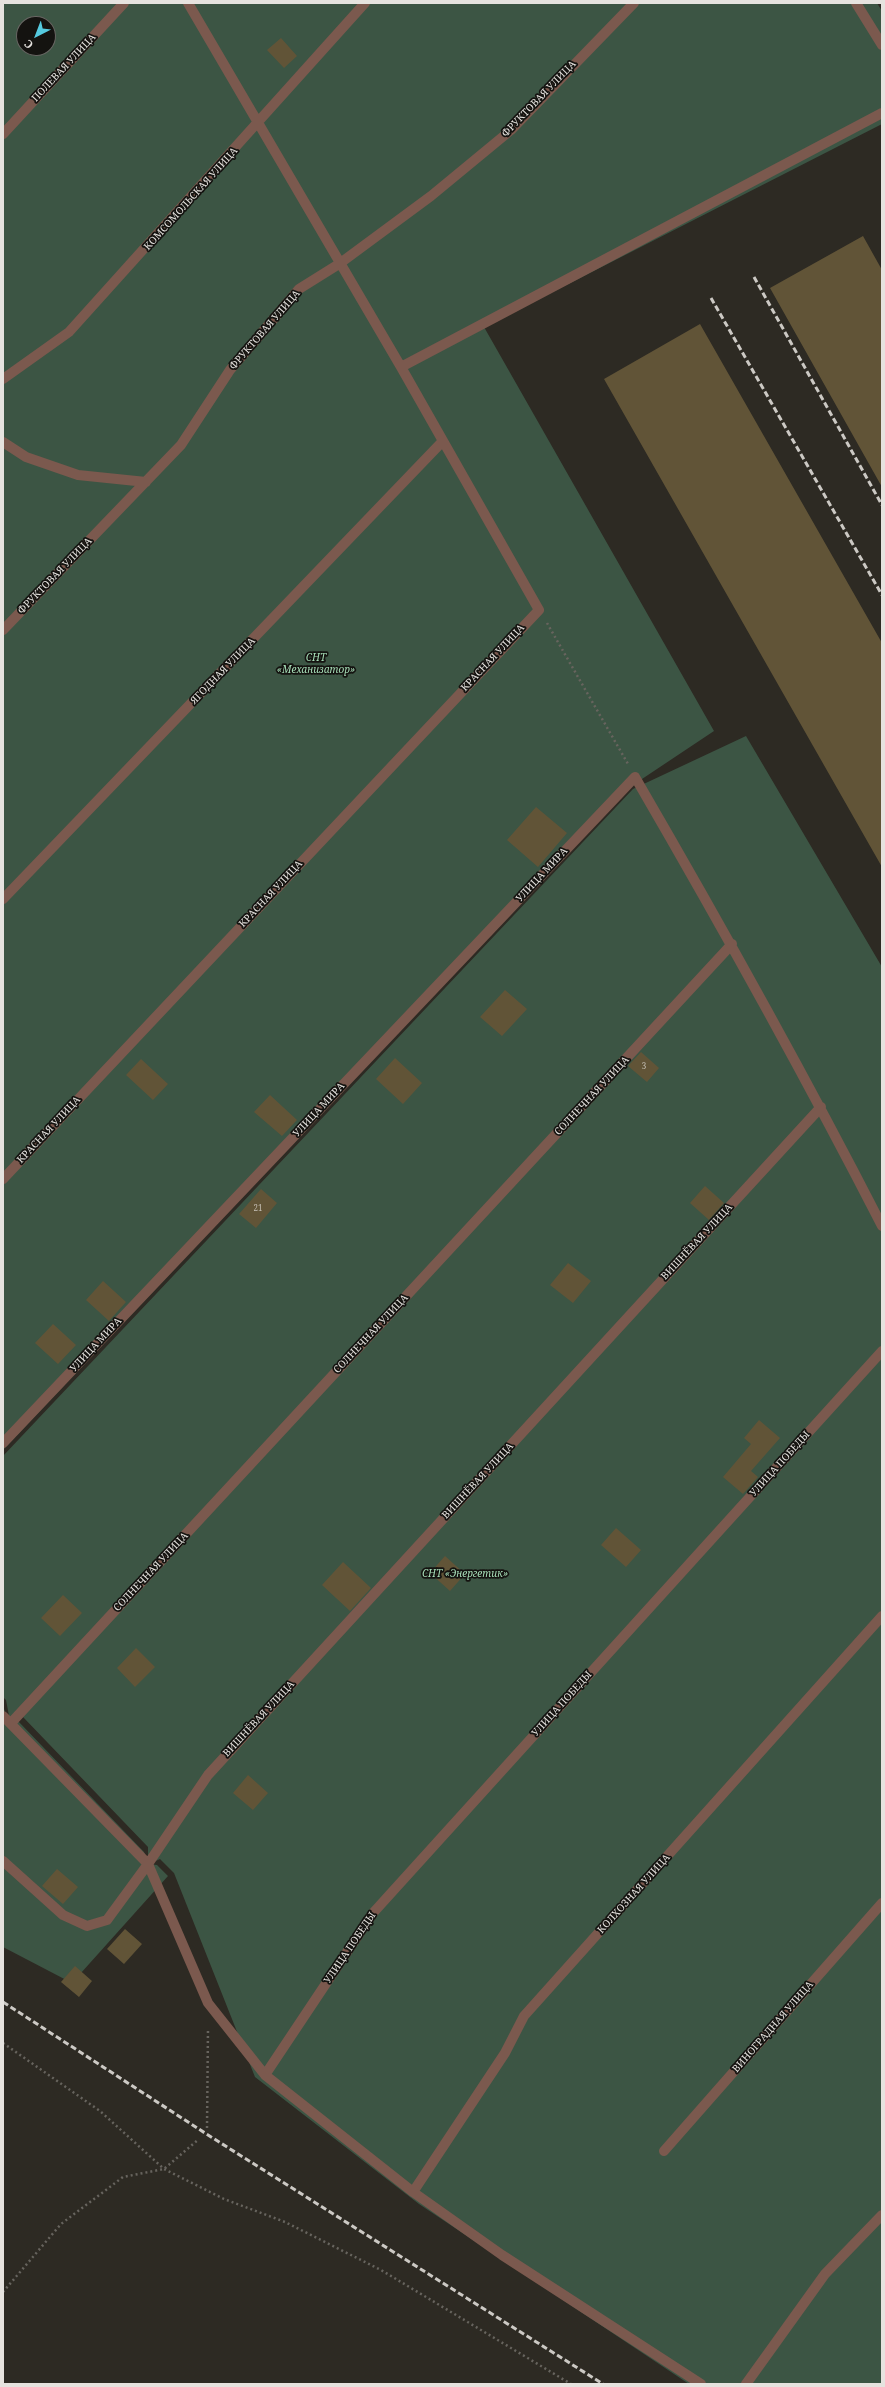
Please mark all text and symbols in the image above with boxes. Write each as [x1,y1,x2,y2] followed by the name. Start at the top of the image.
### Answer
[16,16,56,56] north arrow
[29,32,99,104] street label: ПОЛЕВАЯ УЛИЦА
[21,37,36,53] text: С
[499,58,579,140] street label: ФРУКТОВАЯ УЛИЦА
[142,145,240,253] street label: КОМСОМОЛЬСКАЯ УЛИЦА
[227,288,303,372] street label: ФРУКТОВАЯ УЛИЦА
[15,535,95,617] street label: ФРУКТОВАЯ УЛИЦА
[459,622,527,694] street label: КРАСНАЯ УЛИЦА
[188,635,258,707] street label: ЯГОДНАЯ УЛИЦА
[277,652,355,676] park label: СНТ «Механизатор»
[514,845,570,905] street label: УЛИЦА МИРА
[237,858,305,930] street label: КРАСНАЯ УЛИЦА
[552,1054,632,1138] street label: СОЛНЕЧНАЯ УЛИЦА
[642,1062,646,1072] house number: 3
[291,1080,347,1140] street label: УЛИЦА МИРА
[15,1094,83,1166] street label: КРАСНАЯ УЛИЦА
[659,1202,735,1282] street label: ВИШНЁВАЯ УЛИЦА
[254,1204,262,1214] house number: 21
[331,1292,411,1376] street label: СОЛНЕЧНАЯ УЛИЦА
[68,1315,124,1375] street label: УЛИЦА МИРА
[747,1429,813,1499] street label: УЛИЦА ПОБЕДЫ
[440,1441,516,1521] street label: ВИШНЁВАЯ УЛИЦА
[111,1530,191,1614] street label: СОЛНЕЧНАЯ УЛИЦА
[422,1568,508,1580] park label: СНТ «Энергетик»
[529,1669,595,1739] street label: УЛИЦА ПОБЕДЫ
[221,1679,297,1759] street label: ВИШНЁВАЯ УЛИЦА
[595,1852,673,1936] street label: КОЛХОЗНАЯ УЛИЦА
[322,1910,378,1986] street label: УЛИЦА ПОБЕДЫ
[730,1979,816,2075] street label: ВИНОГРАДНАЯ УЛИЦА

